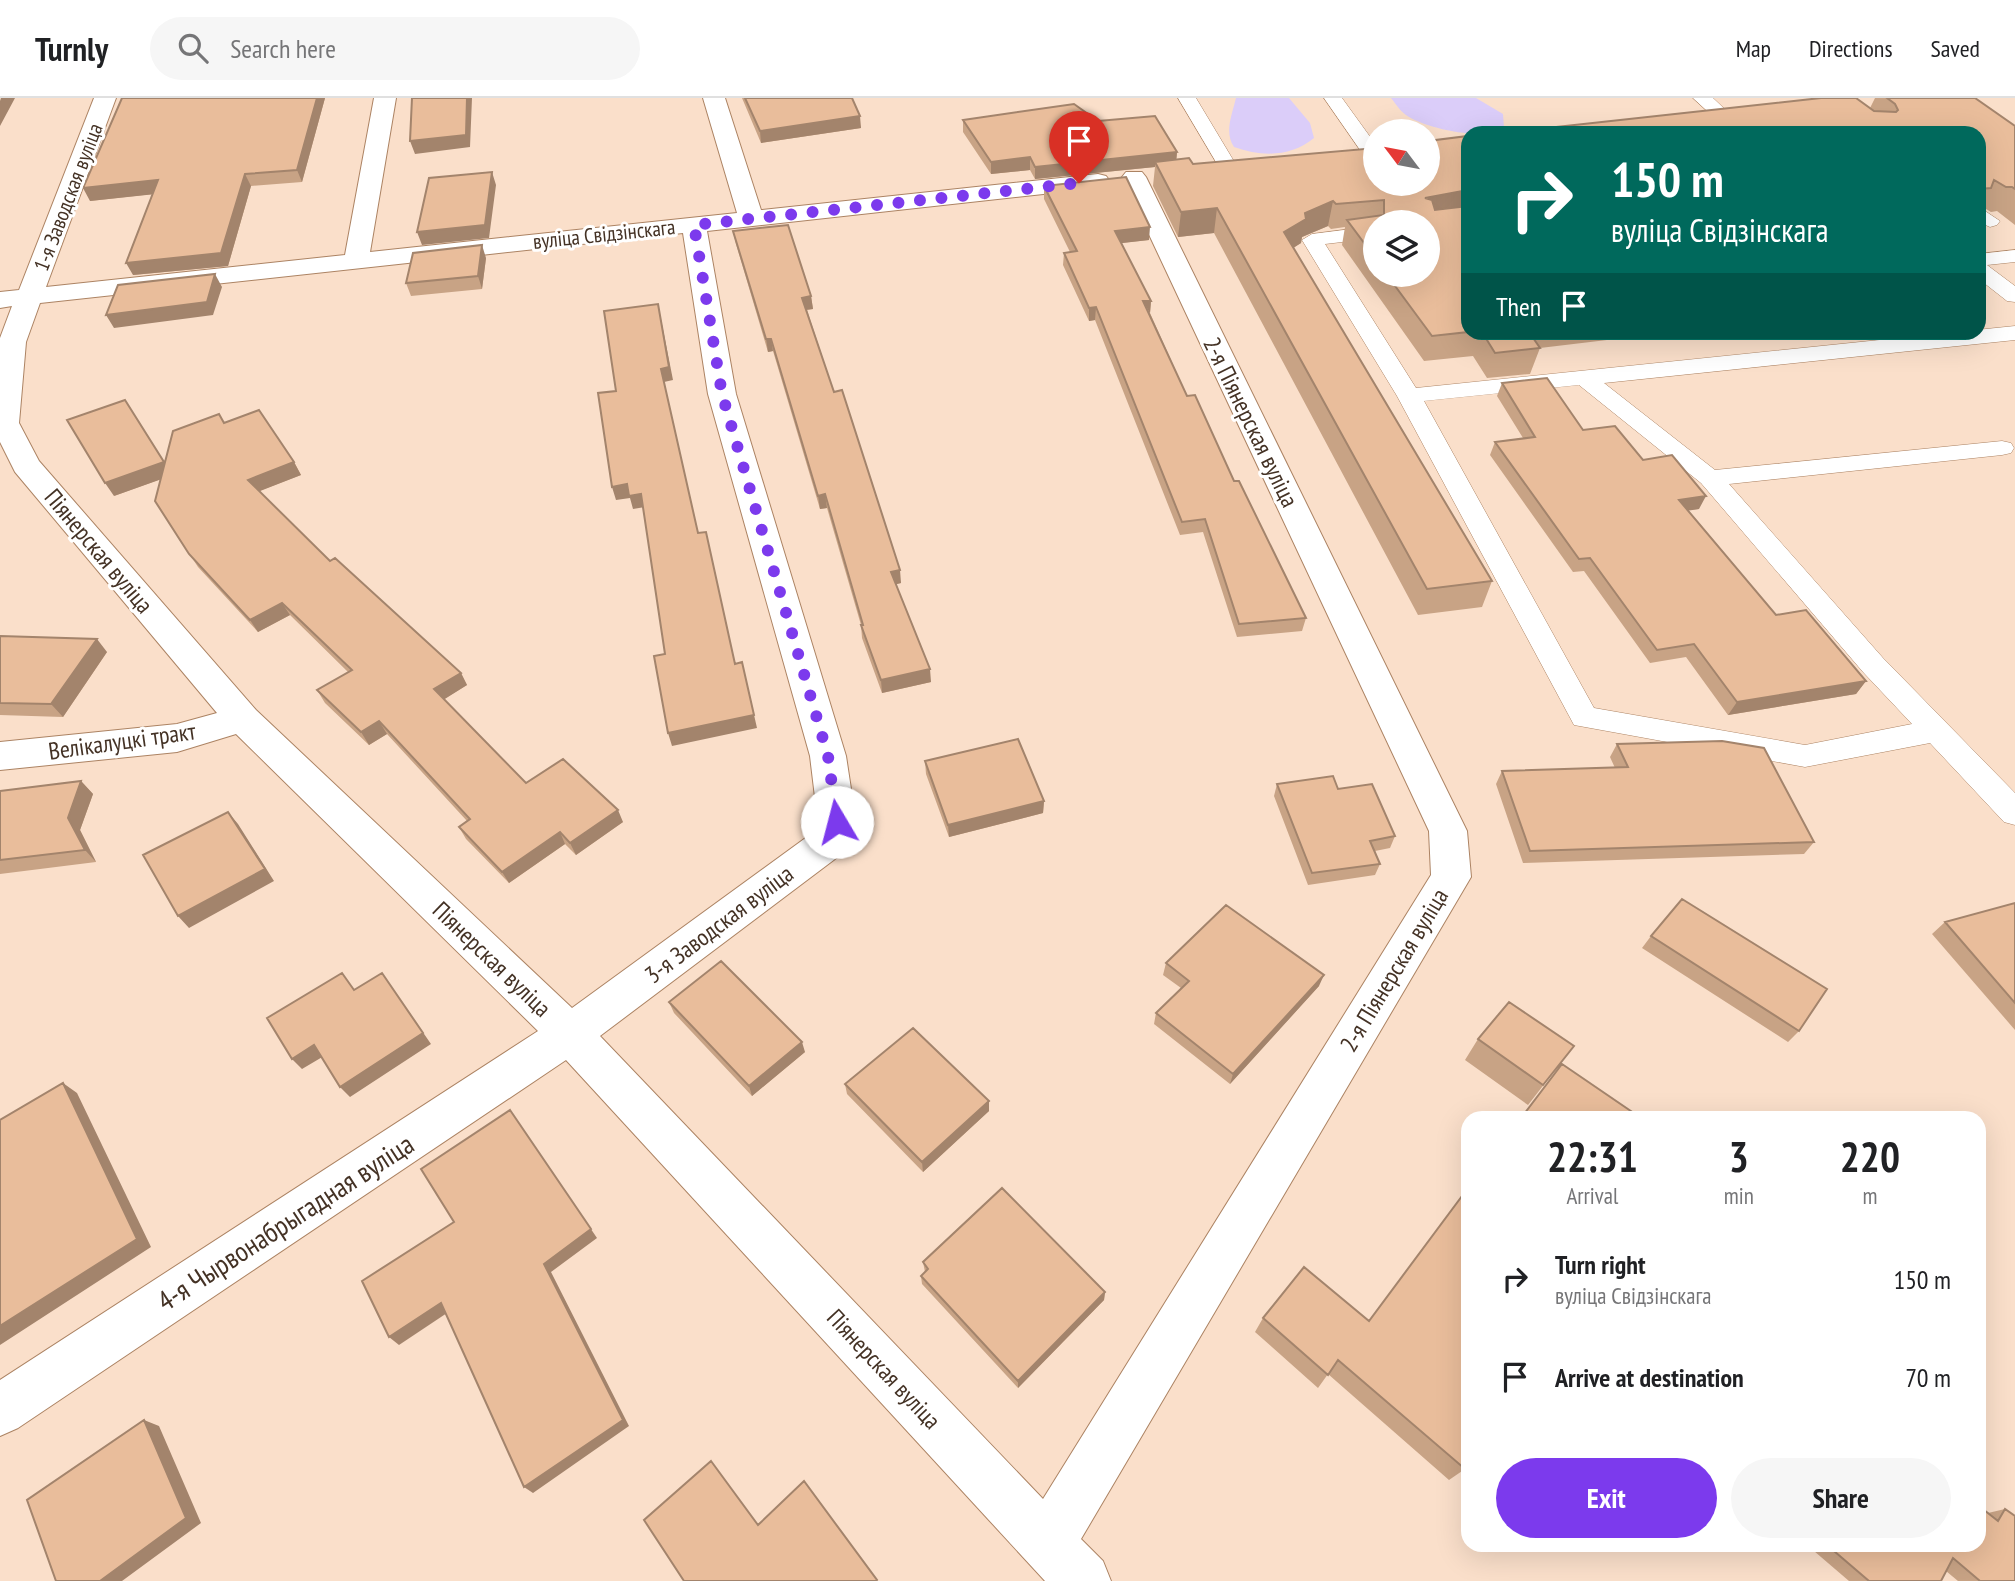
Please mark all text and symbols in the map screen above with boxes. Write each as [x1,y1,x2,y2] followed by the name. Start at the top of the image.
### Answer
[150,17,640,80] search box
[35,27,108,70] text: Turnly
[174,29,212,67] icon: search
[230,32,336,65] text: Search here
[1736,33,1771,64] text: Map
[1809,33,1893,64] text: Directions
[1931,33,1980,64] text: Saved
[1049,111,1109,183] pin
[27,119,109,275] street label: 1-я Заводская вуліца
[1363,119,1440,196] north arrow
[1363,119,1440,287] map controls
[1060,122,1098,160] icon: arrive
[1611,147,1724,211] text: 150 m
[1496,154,1587,245] icon: right
[1611,209,1829,251] text: вуліца Свідзінскага
[1363,210,1440,287] button: layers
[532,213,676,255] street label: вуліца Свідзінскага
[1555,287,1593,325] icon: arrive
[1496,290,1541,323] text: Then
[1196,332,1306,512] street label: 2-я Піянерская вуліца
[38,482,160,620] street label: Піянерская вуліца
[46,715,198,767] street label: Велікалуцкі тракт
[800,785,874,859] position arrow
[639,858,799,990] street label: 3-я Заводская вуліца
[1333,883,1455,1057] street label: 2-я Піянерская вуліца
[426,895,558,1023] street label: Піянерская вуліца
[150,1125,420,1319] street label: 4-я Чырвонабрыгадная вуліца
[1547,1129,1638,1184] text: 22:31
[1729,1129,1749,1184] text: 3
[1840,1129,1900,1184] text: 220
[1566,1181,1618,1210] text: Arrival
[1724,1181,1754,1210] text: min
[1862,1181,1877,1210] text: m
[1555,1248,1646,1281] text: Turn right
[1496,1260,1534,1298] icon: right
[1893,1263,1951,1296] text: 150 m
[1555,1281,1711,1310] text: вуліца Свідзінскага
[820,1302,948,1436] street label: Піянерская вуліца
[1496,1358,1534,1396] icon: arrive
[1555,1361,1744,1394] text: Arrive at destination
[1905,1361,1951,1394] text: 70 m
[1496,1458,1717,1538] button: Exit
[1731,1458,1951,1538] button: Share

